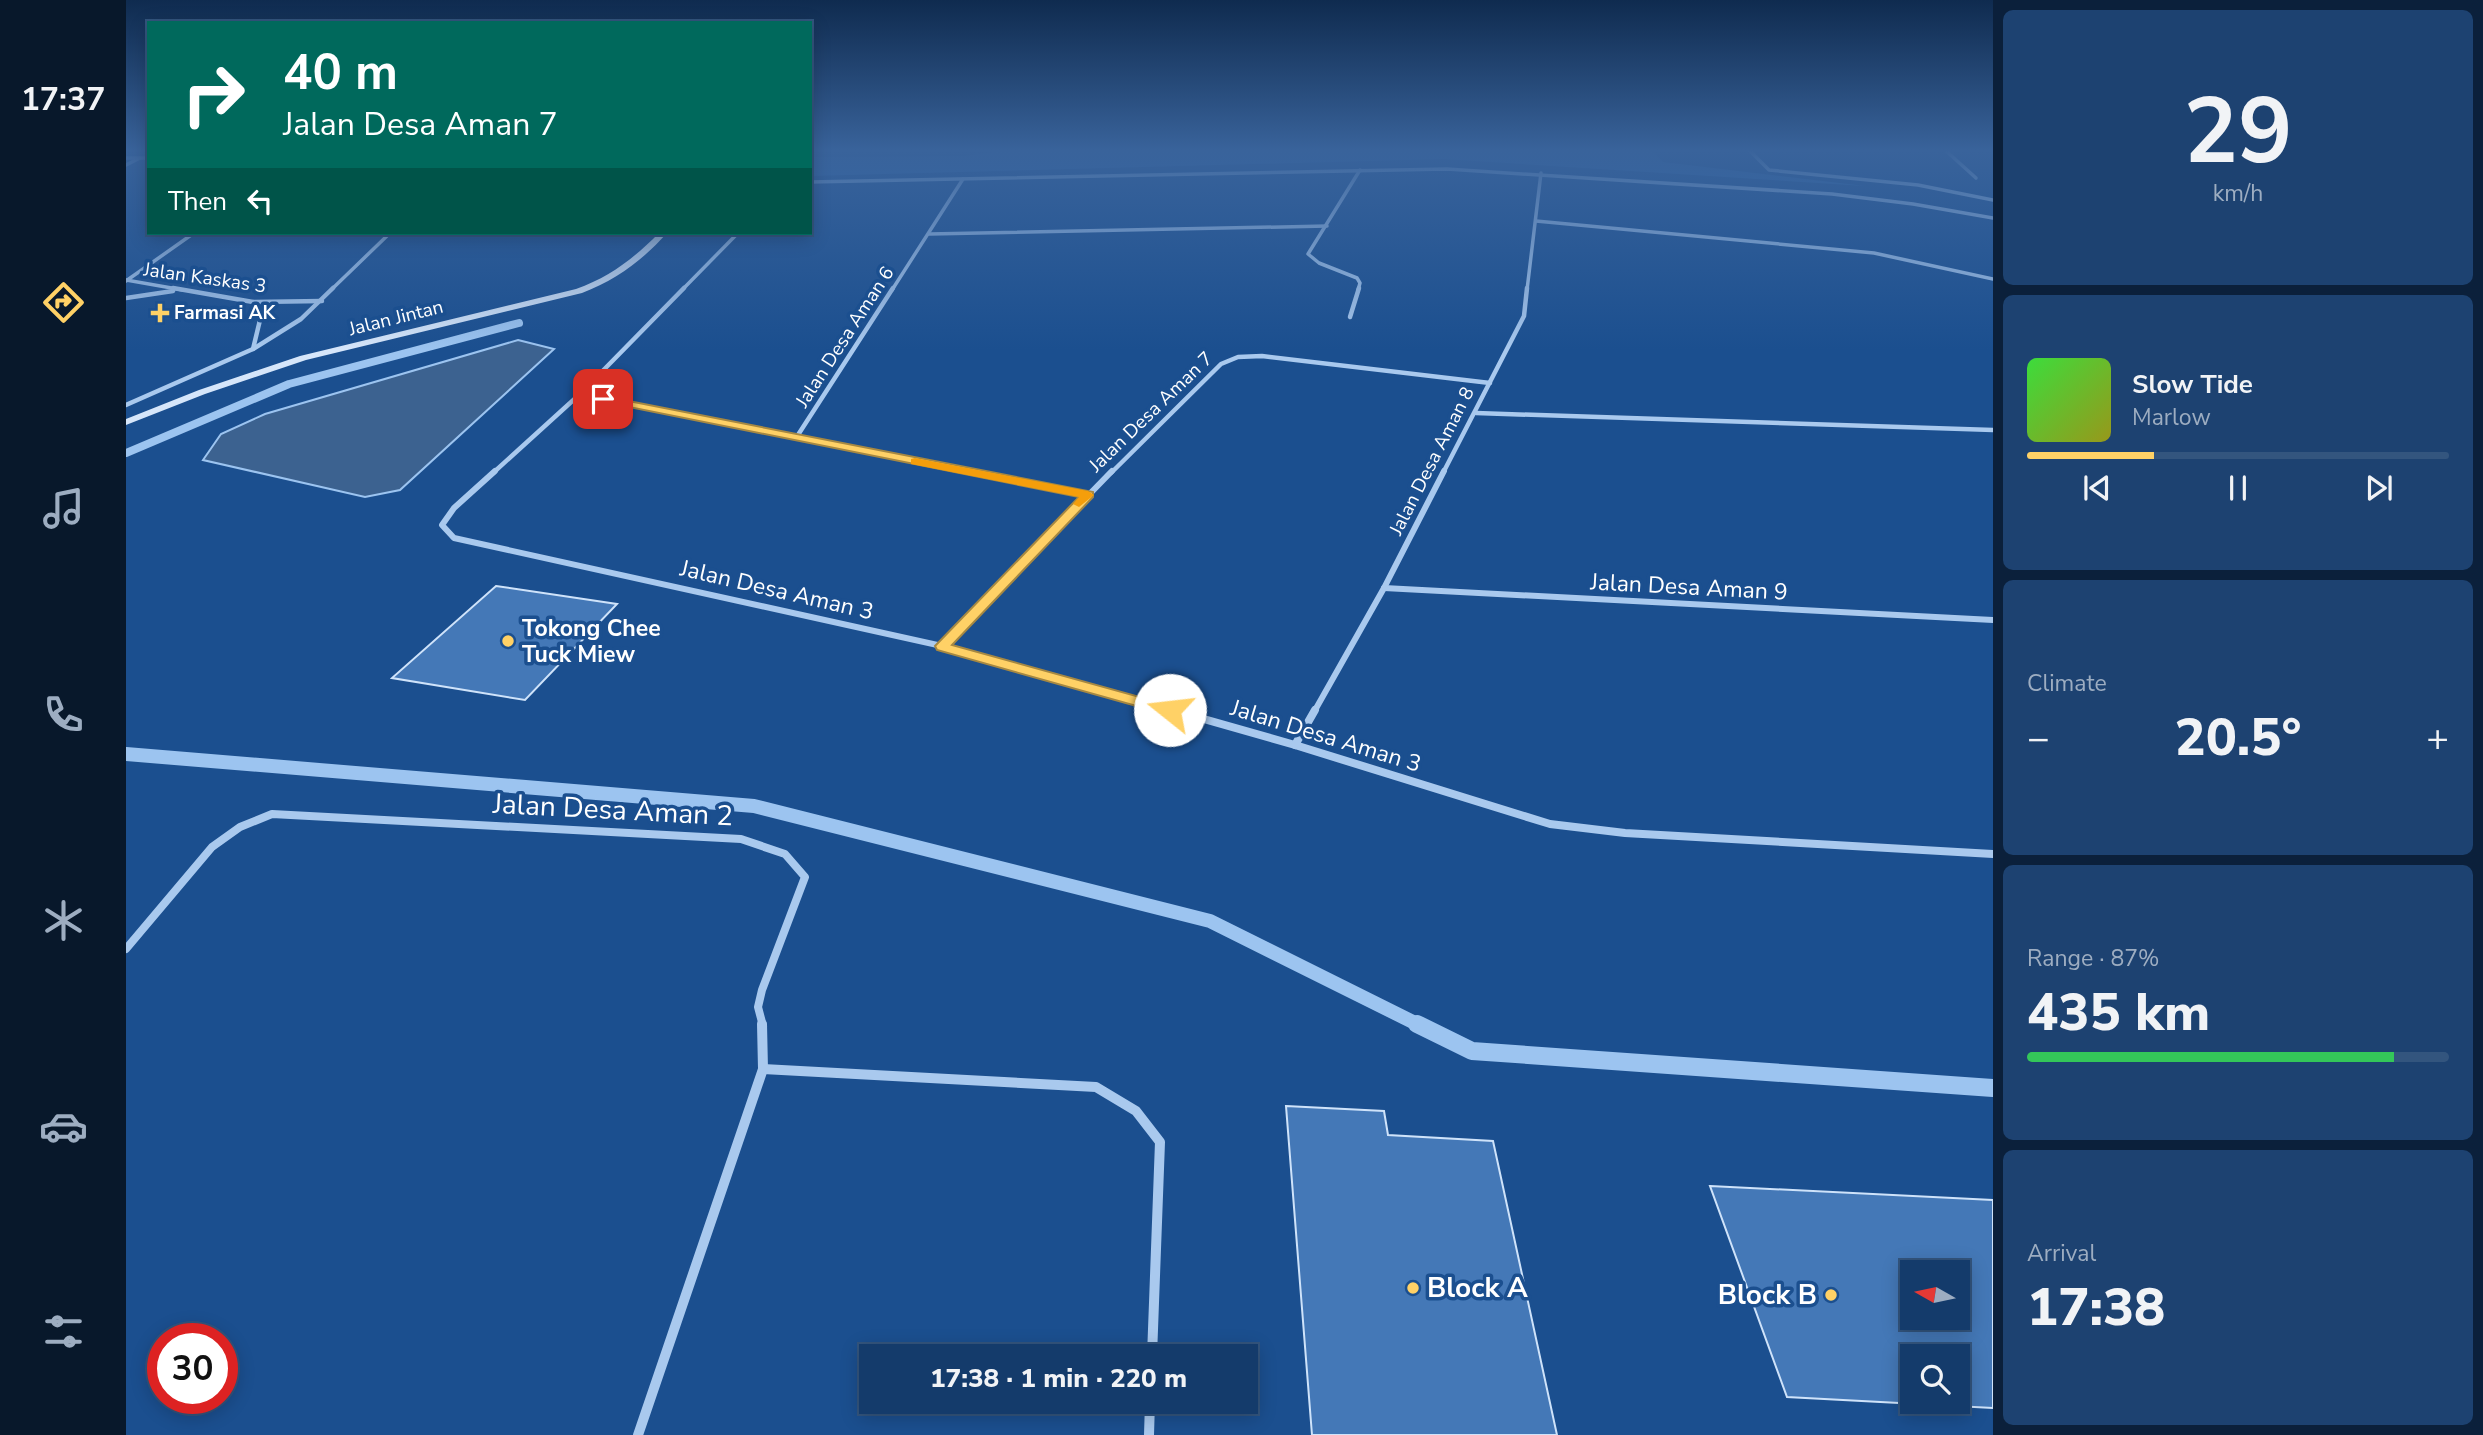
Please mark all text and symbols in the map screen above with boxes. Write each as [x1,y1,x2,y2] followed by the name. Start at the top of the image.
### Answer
[283,39,398,106] text: 40 m
[168,49,259,140] icon: right
[2183,70,2293,194] text: 29
[21,78,105,121] text: 17:37
[283,103,558,146] text: Jalan Desa Aman 7
[2213,178,2263,209] text: km/h
[241,182,279,220] icon: left
[168,184,227,219] text: Then
[141,256,268,299] street label: Jalan Kaskas 3
[789,262,900,413] street label: Jalan Desa Aman 6
[39,278,88,327] icon: directions
[345,294,446,343] street label: Jalan Jintan
[174,300,277,326] place label: Farmasi AK
[152,305,168,321] marker: Farmasi AK
[1083,346,1219,479] street label: Jalan Desa Aman 7
[2132,367,2253,402] text: Slow Tide
[573,369,633,429] pin
[584,380,622,418] icon: arrive
[1383,382,1481,540] street label: Jalan Desa Aman 8
[2132,402,2211,433] text: Marlow
[2078,469,2116,507] icon: previous
[2219,469,2257,507] icon: pause
[2360,469,2398,507] icon: next
[39,484,88,533] icon: music
[676,552,877,627] street label: Jalan Desa Aman 3
[1589,566,1788,608] street label: Jalan Desa Aman 9
[522,613,661,670] place label: Tokong Chee Tuck Miew
[500,633,516,649] marker: Tokong Chee Tuck Miew
[2027,668,2107,699] text: Climate
[1133,673,1207,747] position arrow
[39,690,88,739] icon: phone
[1226,692,1425,780] street label: Jalan Desa Aman 3
[2174,702,2302,773] text: 20.5°
[2027,713,2050,764] text: −
[2426,713,2449,764] text: +
[491,785,734,835] street label: Jalan Desa Aman 2
[39,896,88,945] icon: climate
[2027,943,2159,974] text: Range · 87%
[2027,977,2210,1048] text: 435 km
[39,1102,88,1151] icon: car
[2027,1238,2096,1269] text: Arrival
[1900,1260,1970,1330] north arrow
[1900,1260,1970,1414] map controls
[1427,1269,1528,1307] place label: Block A
[2027,1272,2165,1343] text: 17:38
[1718,1276,1817,1314] place label: Block B
[1405,1280,1421,1296] marker: Block A
[1823,1287,1839,1303] marker: Block B
[39,1307,88,1356] icon: filters
[147,1323,238,1414] speed limit sign: 30
[1900,1344,1970,1414] button: search
[930,1361,1187,1396] text: 17:38 · 1 min · 220 m

